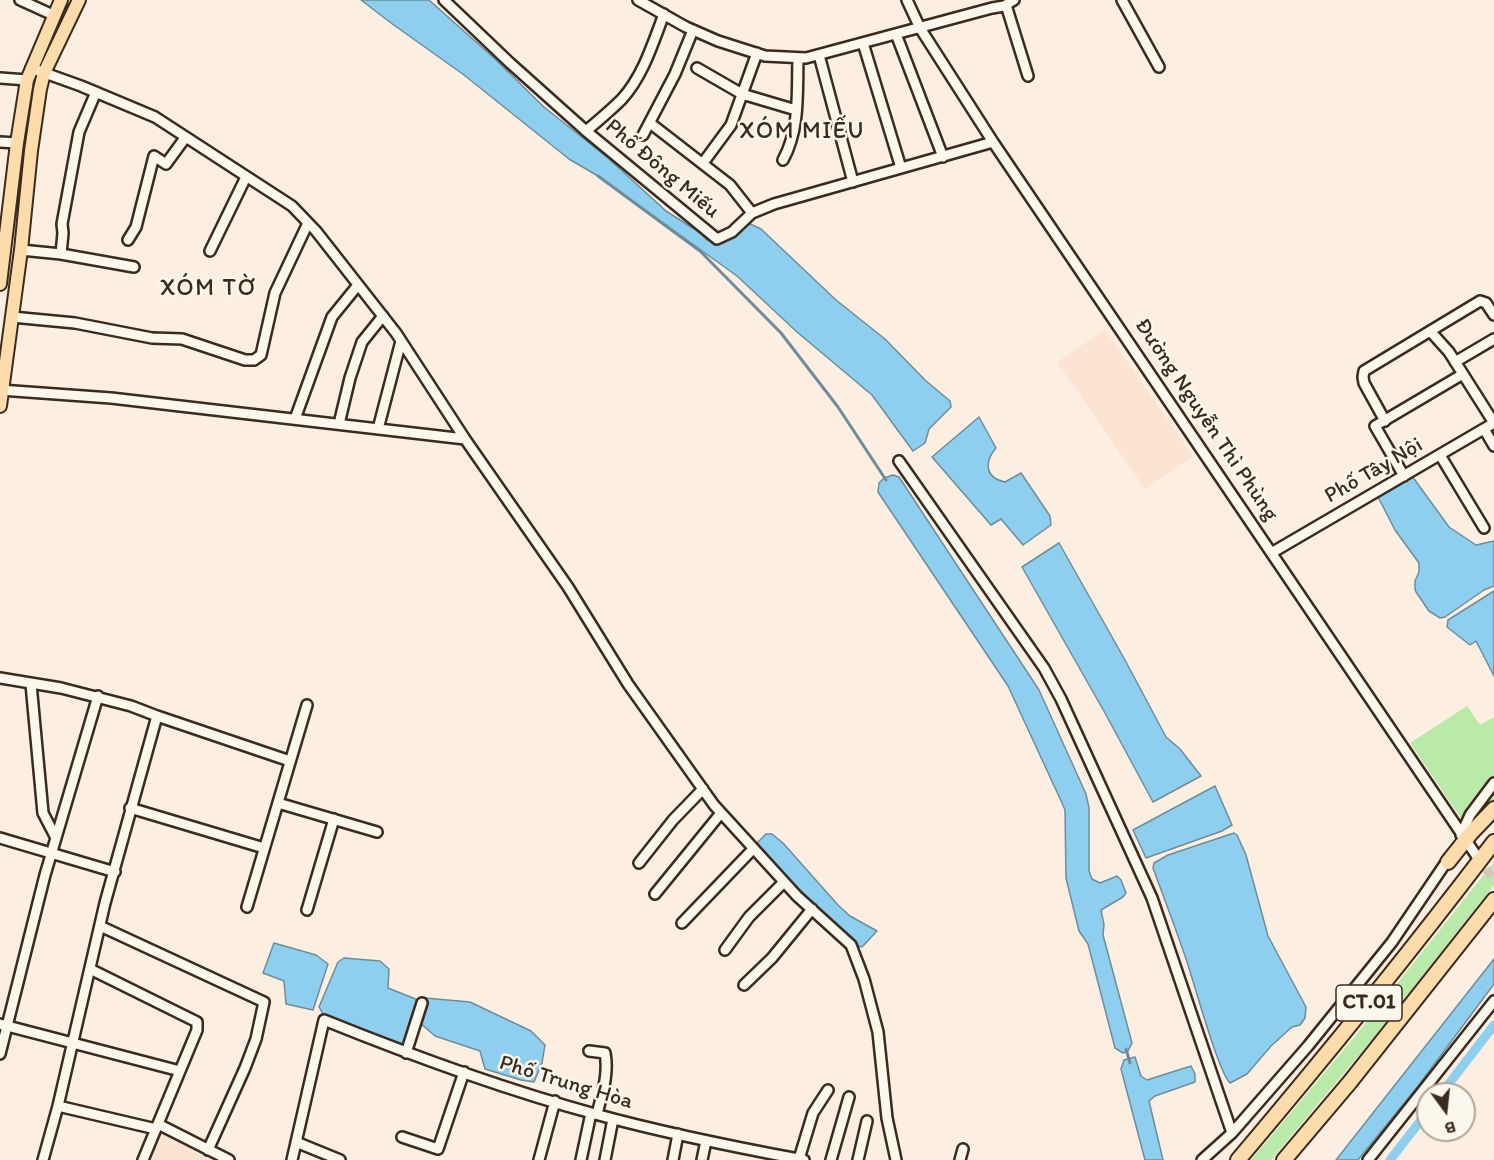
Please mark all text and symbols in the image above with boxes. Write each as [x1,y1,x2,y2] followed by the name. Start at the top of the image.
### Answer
[600,114,724,224] street label: Phố Đông Miếu
[739,118,865,146] district label: XÓM MIẾU
[159,275,257,303] district label: XÓM TỜ
[1128,314,1284,526] street label: Đường Nguyễn Thì Phùng
[1320,432,1428,510] street label: Phố Tây Nội
[1336,985,1402,1021] road number: CT.01
[496,1050,636,1116] street label: Phố Trung Hòa
[1416,1082,1476,1142] north arrow
[1443,1117,1458,1138] text: B

